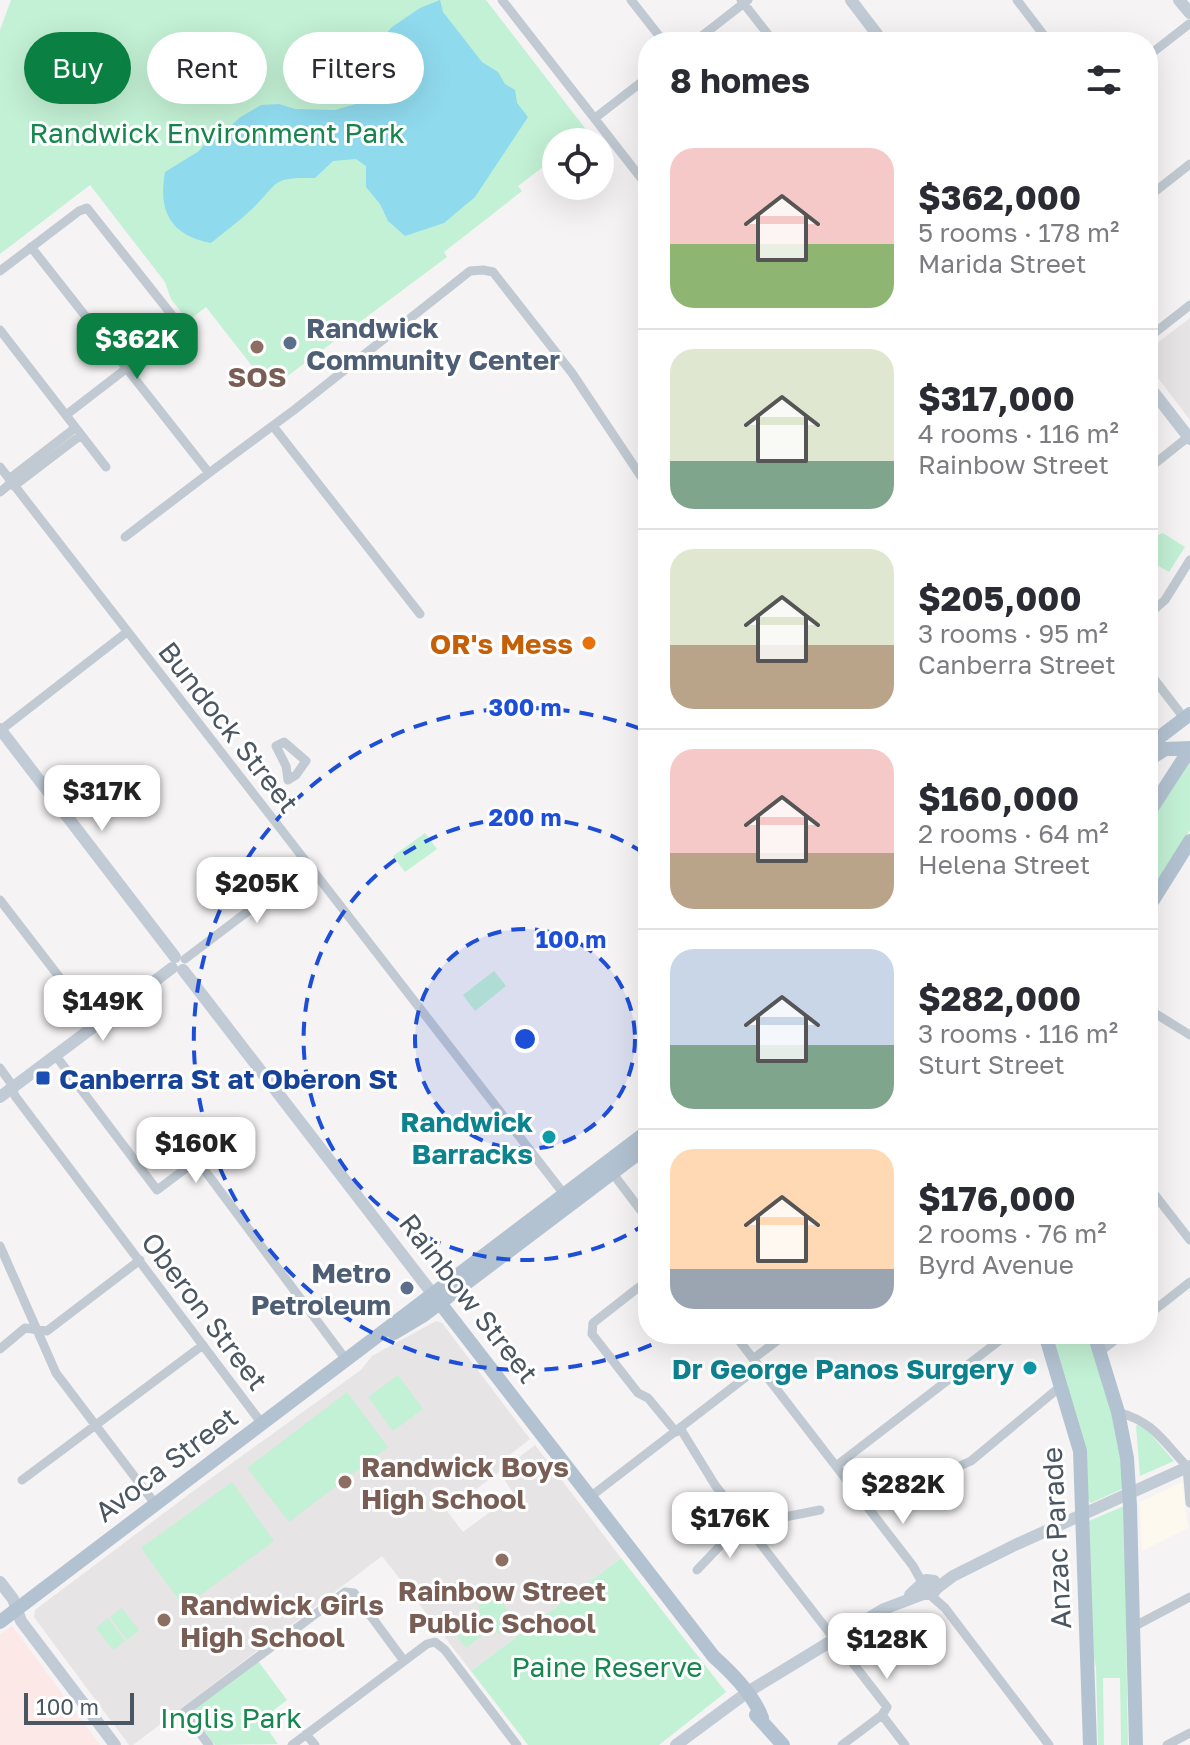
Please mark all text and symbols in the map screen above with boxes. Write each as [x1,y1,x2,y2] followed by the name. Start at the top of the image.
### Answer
[24,32,131,104] chip: Buy
[147,32,267,104] chip: Rent
[283,32,424,104] chip: Filters
[1082,58,1126,102] icon: filters
[670,60,810,100] text: 8 homes
[29,116,405,149] park label: Randwick Environment Park
[542,128,614,200] map controls
[542,128,614,200] button: locate
[918,177,1081,217] text: $362,000
[734,180,830,276] icon: home
[918,217,1119,248] text: 5 rooms · 178 m²
[918,248,1086,279] text: Marida Street
[306,311,560,376] place label: Randwick Community Center
[81,313,193,381] pin: $362K
[95,323,179,354] text: $362K
[281,334,299,352] marker: Randwick Community Center
[248,338,266,356] marker: SOS
[227,360,287,393] place label: SOS
[918,378,1075,418] text: $317,000
[734,381,830,477] icon: home
[918,418,1119,449] text: 4 rooms · 116 m²
[918,449,1109,480] text: Rainbow Street
[918,578,1082,618] text: $205,000
[734,581,830,677] icon: home
[918,618,1108,649] text: 3 rooms · 95 m²
[430,627,573,660] place label: OR's Mess
[580,634,598,652] marker: OR's Mess
[152,635,306,819] street label: Bundock Street
[918,649,1116,680] text: Canberra Street
[489,692,561,721] text: 300 m
[46,765,158,833] pin: $317K
[62,775,142,806] text: $317K
[918,778,1079,818] text: $160,000
[734,781,830,877] icon: home
[489,802,561,831] text: 200 m
[918,818,1109,849] text: 2 rooms · 64 m²
[918,849,1090,880] text: Helena Street
[201,857,313,925] pin: $205K
[215,867,299,898] text: $205K
[536,924,606,953] text: 100 m
[47,975,159,1043] pin: $149K
[918,978,1081,1018] text: $282,000
[734,981,830,1077] icon: home
[62,985,144,1016] text: $149K
[918,1018,1118,1049] text: 3 rooms · 116 m²
[511,1025,539,1053] centre of rings
[918,1049,1065,1080] text: Sturt Street
[59,1062,398,1095] place label: Canberra St at Oberon St
[34,1069,52,1087] marker: Canberra St at Oberon St
[400,1105,533,1170] place label: Randwick Barracks
[140,1117,252,1185] pin: $160K
[154,1127,238,1158] text: $160K
[540,1128,558,1146] marker: Randwick Barracks
[918,1178,1076,1218] text: $176,000
[734,1181,830,1277] icon: home
[393,1207,545,1389] street label: Rainbow Street
[918,1218,1107,1249] text: 2 rooms · 76 m²
[135,1226,275,1396] street label: Oberon Street
[918,1249,1074,1280] text: Byrd Avenue
[251,1256,391,1321] place label: Metro Petroleum
[398,1279,416,1297] marker: Metro Petroleum
[672,1352,1014,1385] place label: Dr George Panos Surgery
[1021,1359,1039,1377] marker: Dr George Panos Surgery
[88,1400,244,1528] street label: Avoca Street
[1035,1446,1077,1630] street label: Anzac Parade
[361,1450,569,1515] place label: Randwick Boys High School
[847,1458,959,1526] pin: $282K
[861,1468,945,1499] text: $282K
[336,1473,354,1491] marker: Randwick Boys High School
[674,1492,786,1560] pin: $176K
[690,1502,770,1533] text: $176K
[493,1551,511,1569] marker: Rainbow Street Public School
[398,1574,606,1639] place label: Rainbow Street Public School
[180,1588,384,1653] place label: Randwick Girls High School
[155,1611,173,1629] marker: Randwick Girls High School
[831,1613,943,1681] pin: $128K
[846,1623,928,1654] text: $128K
[511,1650,703,1683] park label: Paine Reserve
[24,1689,134,1725] scale bar
[36,1693,99,1720] text: 100 m
[160,1701,302,1734] park label: Inglis Park

